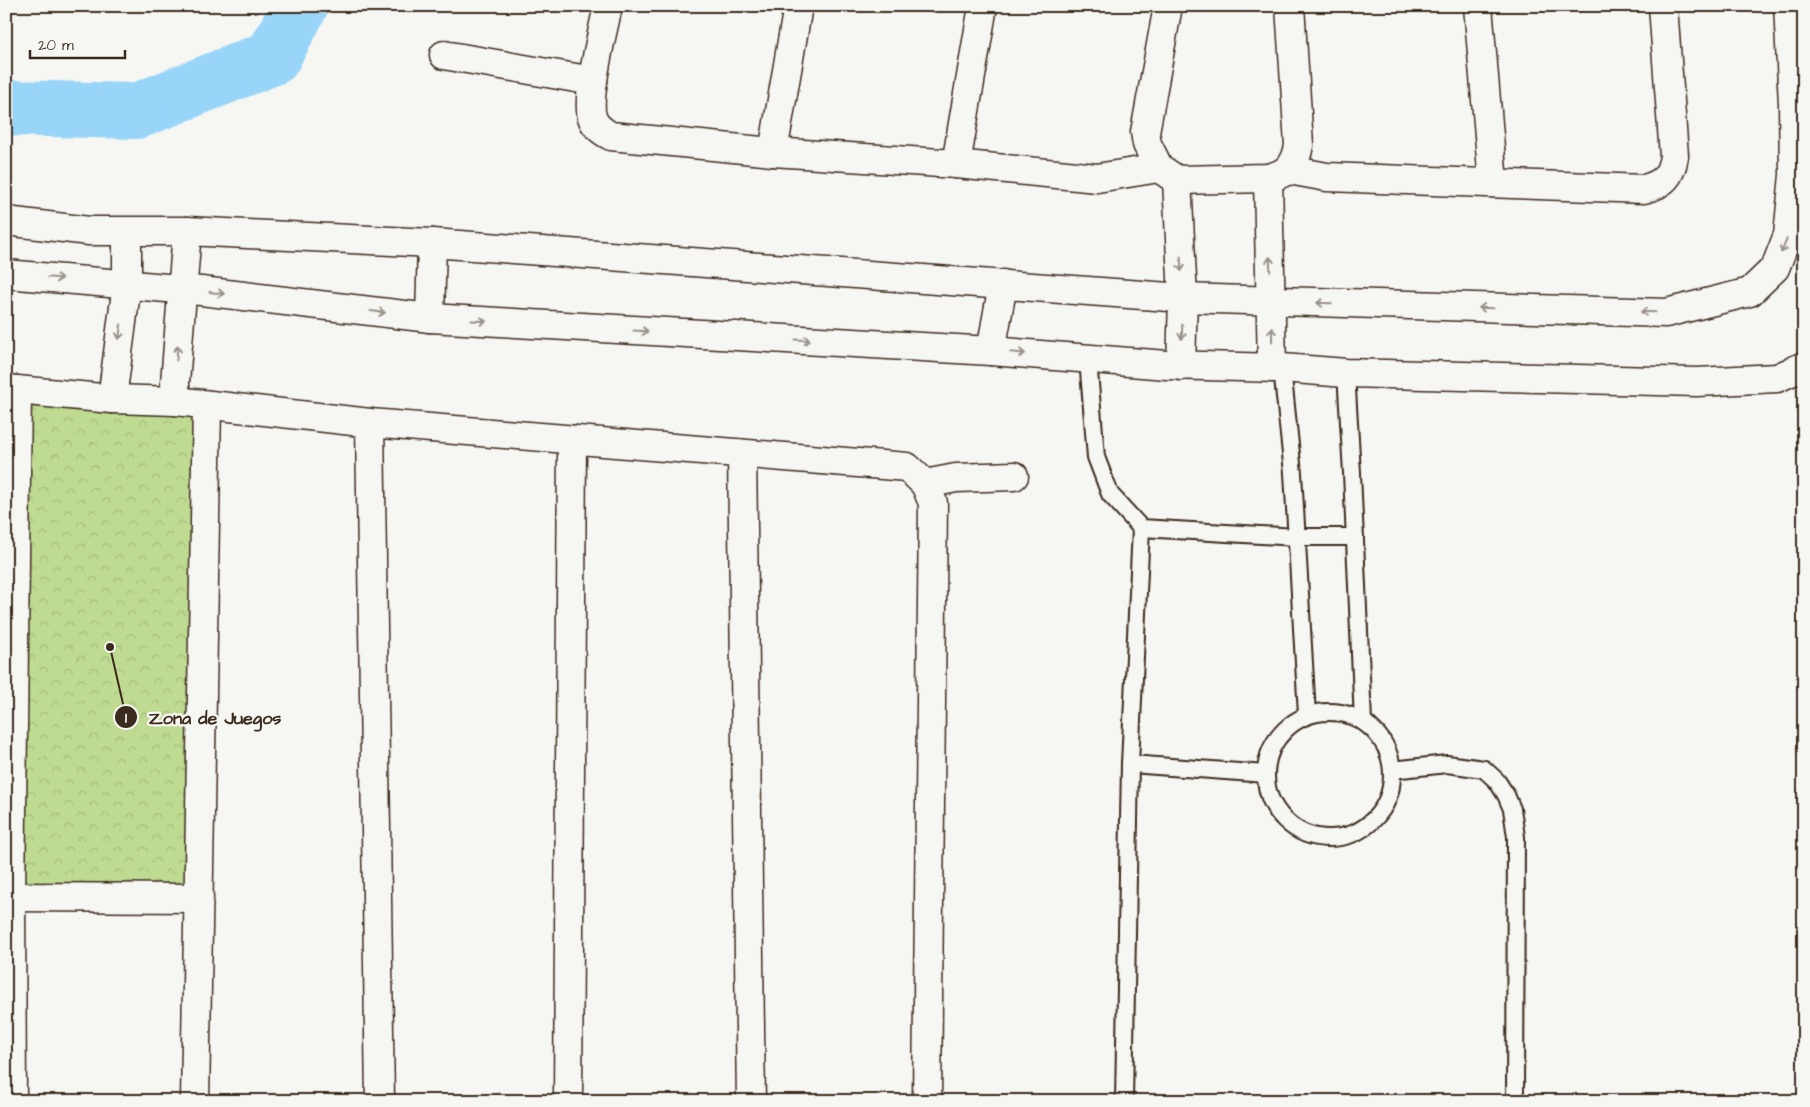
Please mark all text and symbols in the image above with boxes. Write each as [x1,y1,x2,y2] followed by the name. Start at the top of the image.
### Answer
[30,28,125,60] scale bar
[38,35,74,56] text: 20 m
[1778,238,1788,253] one-way arrow
[1177,255,1186,271] one-way arrow
[1265,256,1275,272] one-way arrow
[47,273,63,283] one-way arrow
[208,288,224,298] one-way arrow
[1316,298,1332,308] one-way arrow
[1478,303,1494,313] one-way arrow
[370,307,386,317] one-way arrow
[1641,308,1657,317] one-way arrow
[471,317,487,326] one-way arrow
[1177,323,1187,339] one-way arrow
[115,324,125,340] one-way arrow
[633,326,649,335] one-way arrow
[1267,327,1277,343] one-way arrow
[795,336,811,345] one-way arrow
[173,345,182,361] one-way arrow
[1010,349,1026,358] one-way arrow
[113,701,291,734] callout: Zona de Juegos
[149,706,281,732] text: Zona de Juegos
[125,708,127,729] text: 1

